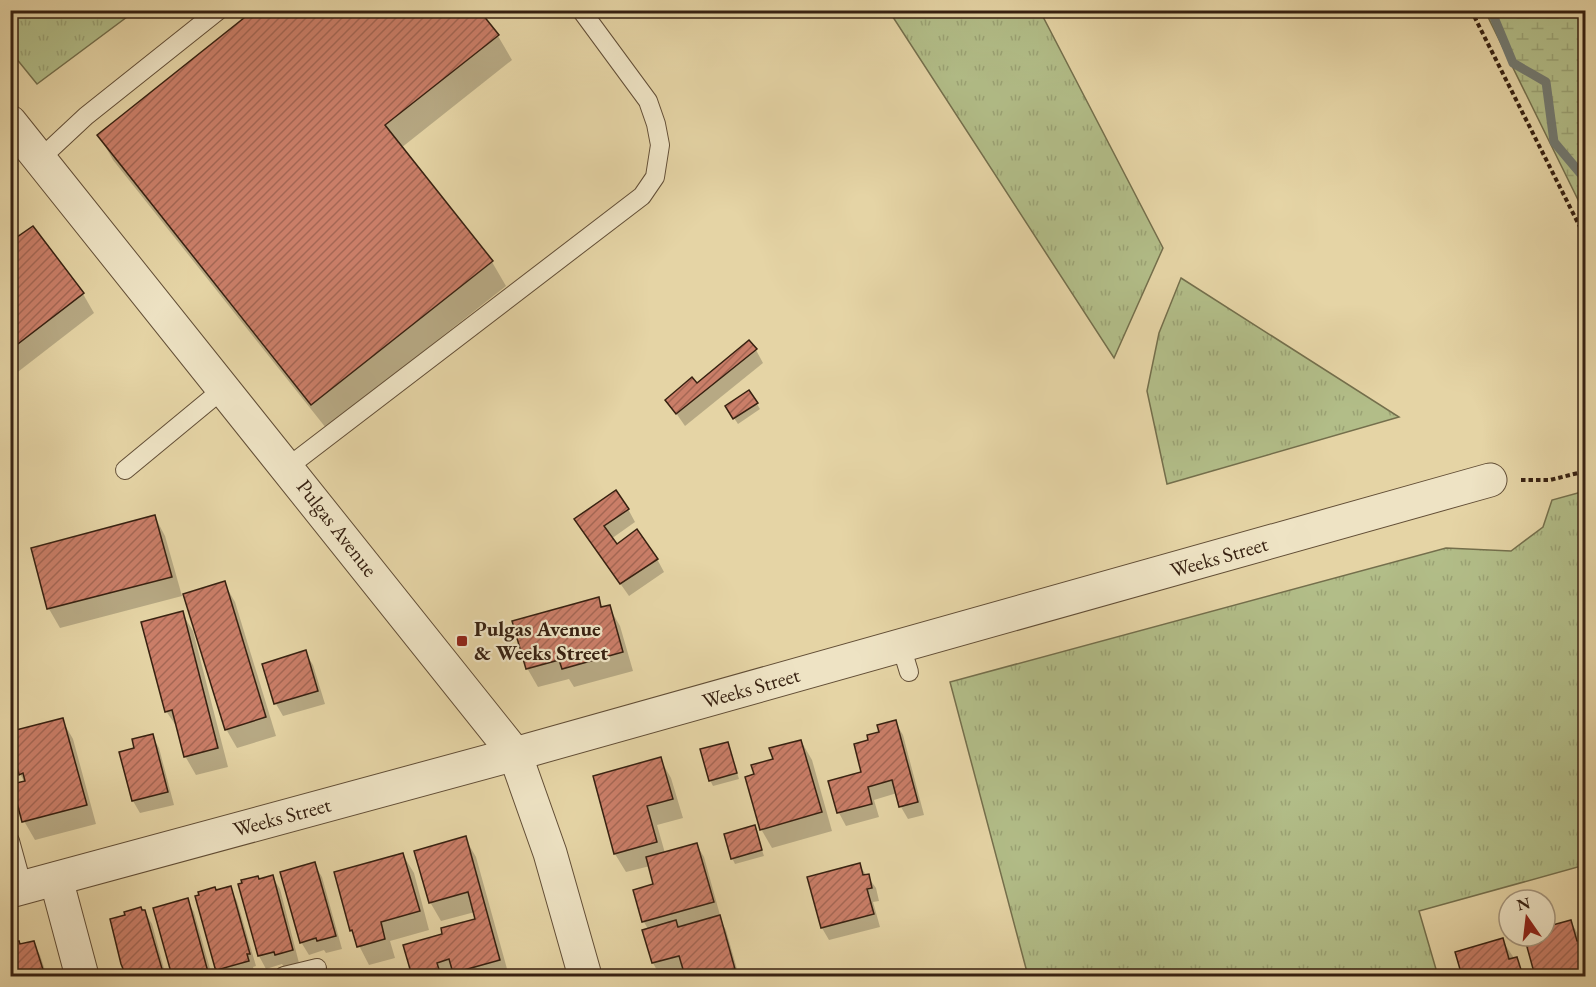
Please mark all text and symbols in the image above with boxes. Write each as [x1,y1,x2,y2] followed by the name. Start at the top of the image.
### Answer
[291,473,384,582] street label: Pulgas Avenue
[1167,530,1271,583] street label: Weeks Street
[474,615,608,666] place label: Pulgas Avenue & Weeks Street
[455,634,469,648] marker: Pulgas Avenue & Weeks Street
[699,661,803,714] street label: Weeks Street
[230,790,334,843] street label: Weeks Street
[1497,888,1557,948] north arrow
[1515,892,1532,916] text: N

